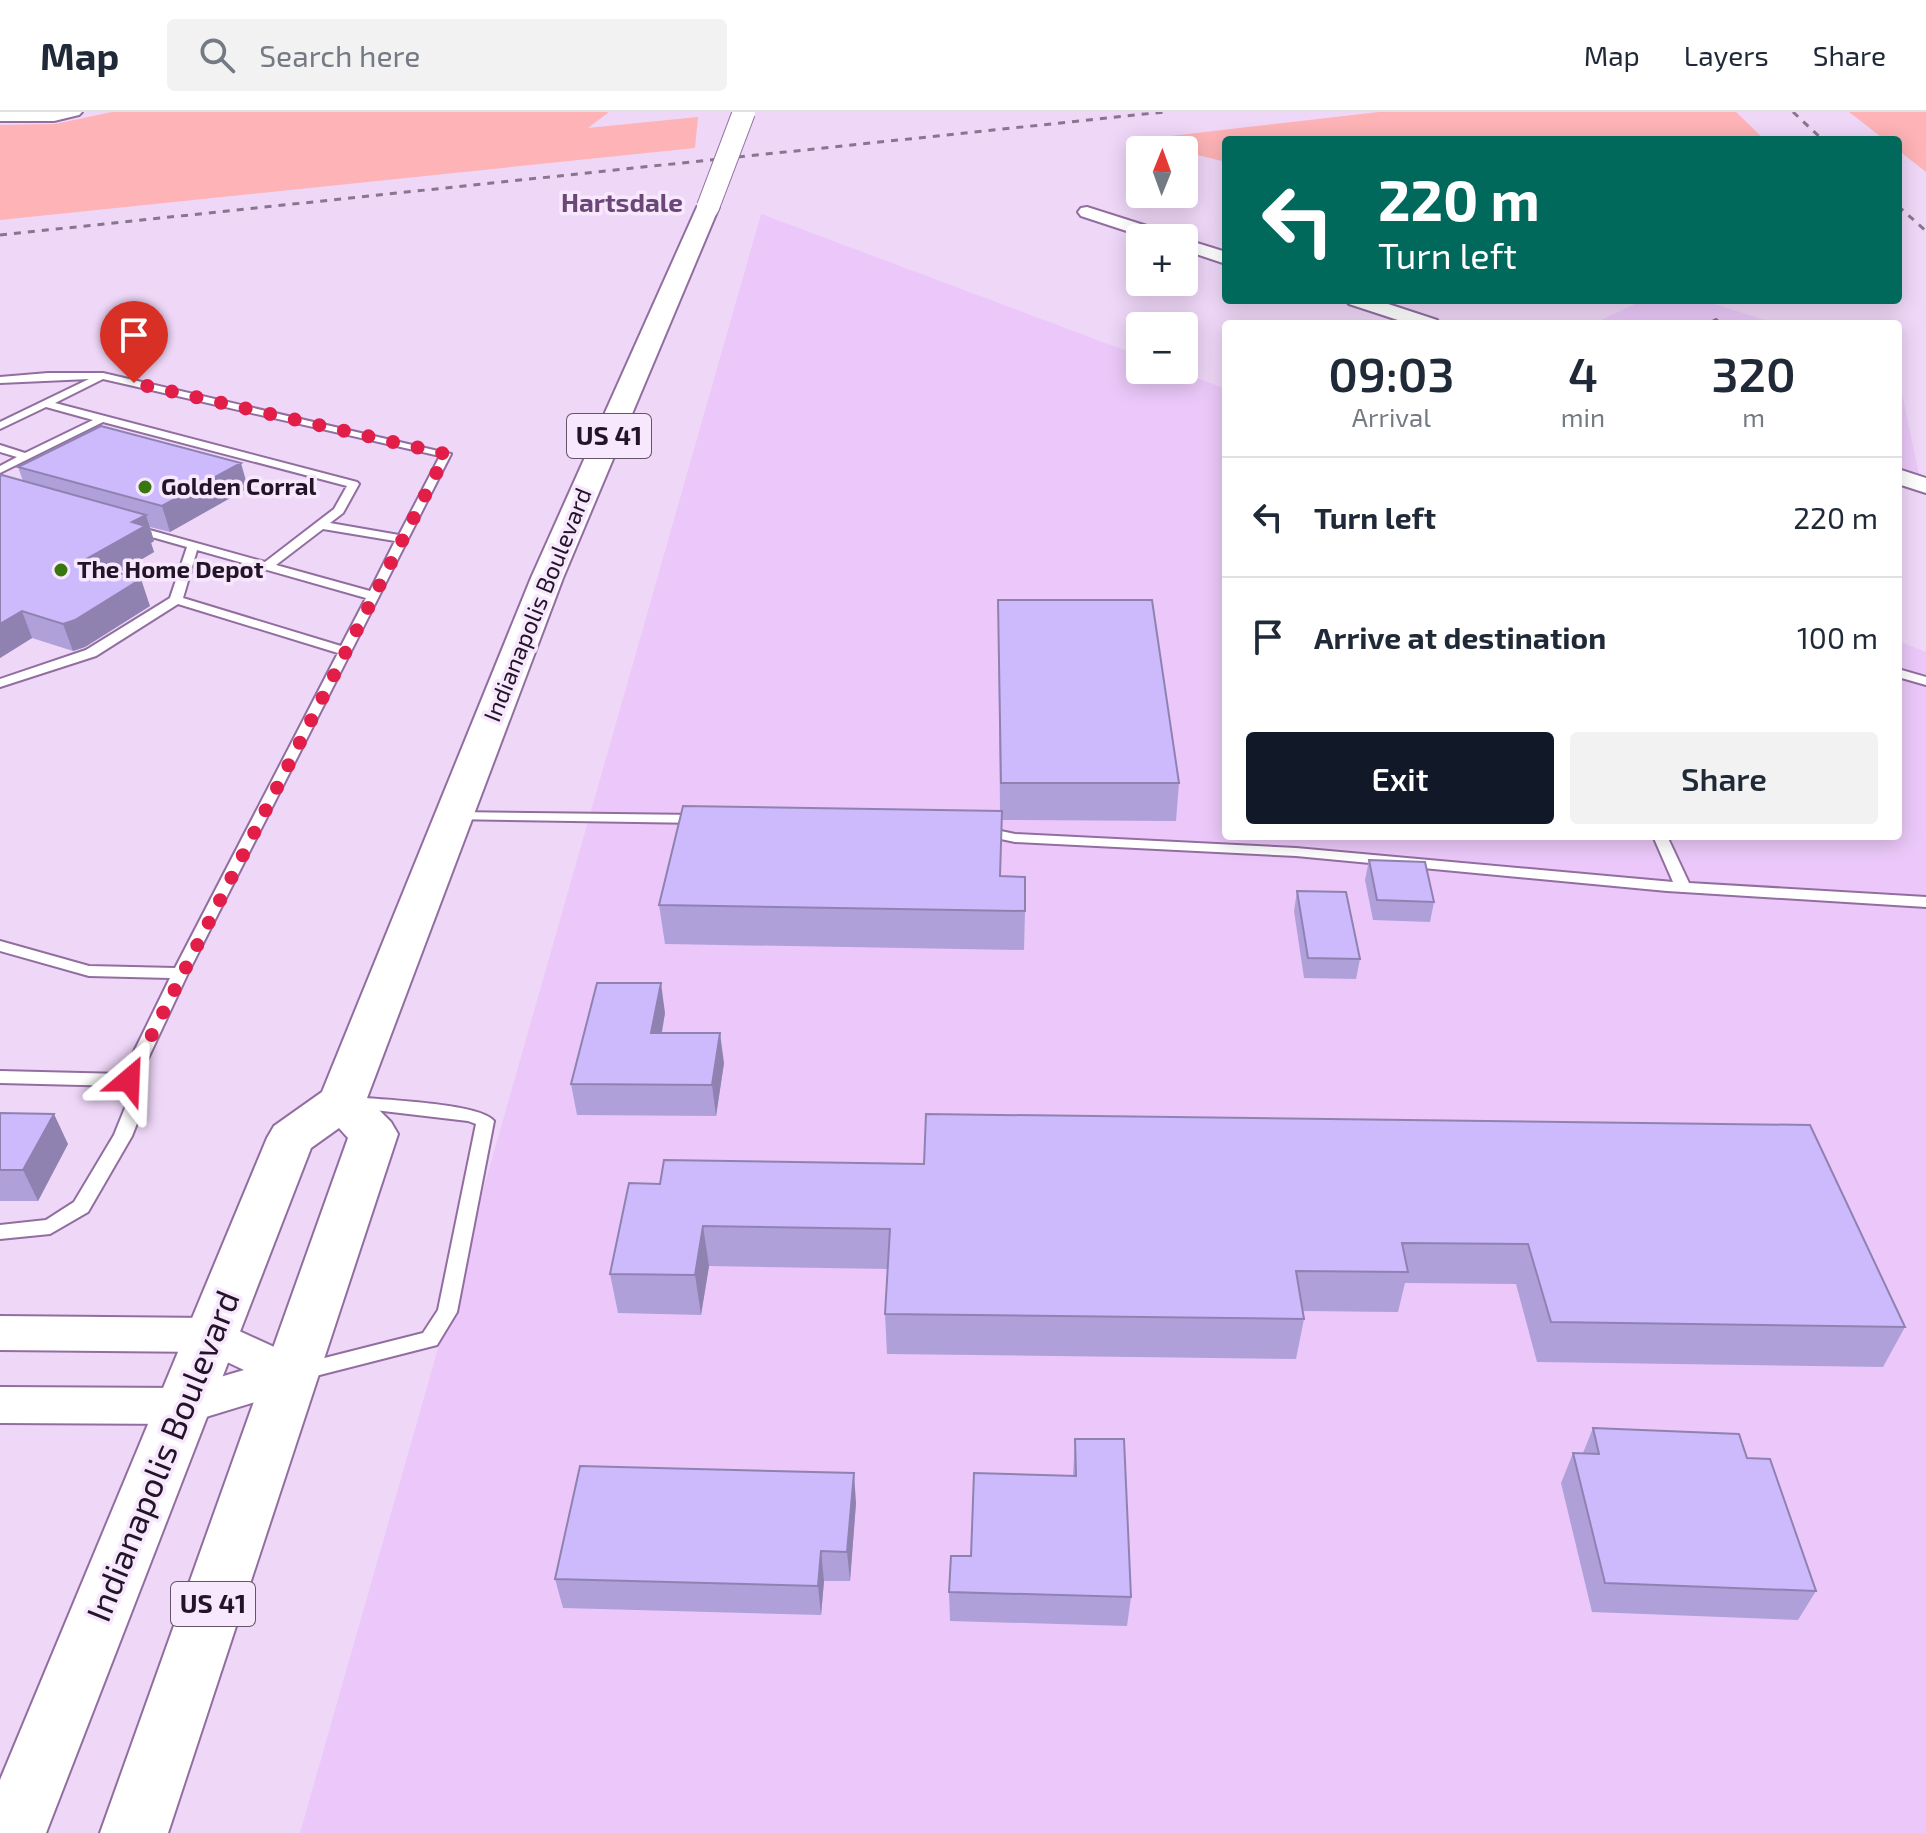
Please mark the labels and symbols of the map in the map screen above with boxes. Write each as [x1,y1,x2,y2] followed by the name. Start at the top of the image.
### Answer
[1126,136,1198,208] north arrow
[561,186,683,217] district label: Hartsdale
[100,301,168,383] pin
[567,414,651,458] road number: US 41
[161,471,316,500] place label: Golden Corral
[136,478,154,496] marker: Golden Corral
[476,483,597,726] street label: Indianapolis Boulevard
[77,554,264,583] place label: The Home Depot
[52,561,70,579] marker: The Home Depot
[87,1038,171,1122] position arrow
[76,1284,247,1627] street label: Indianapolis Boulevard
[171,1582,255,1626] road number: US 41

